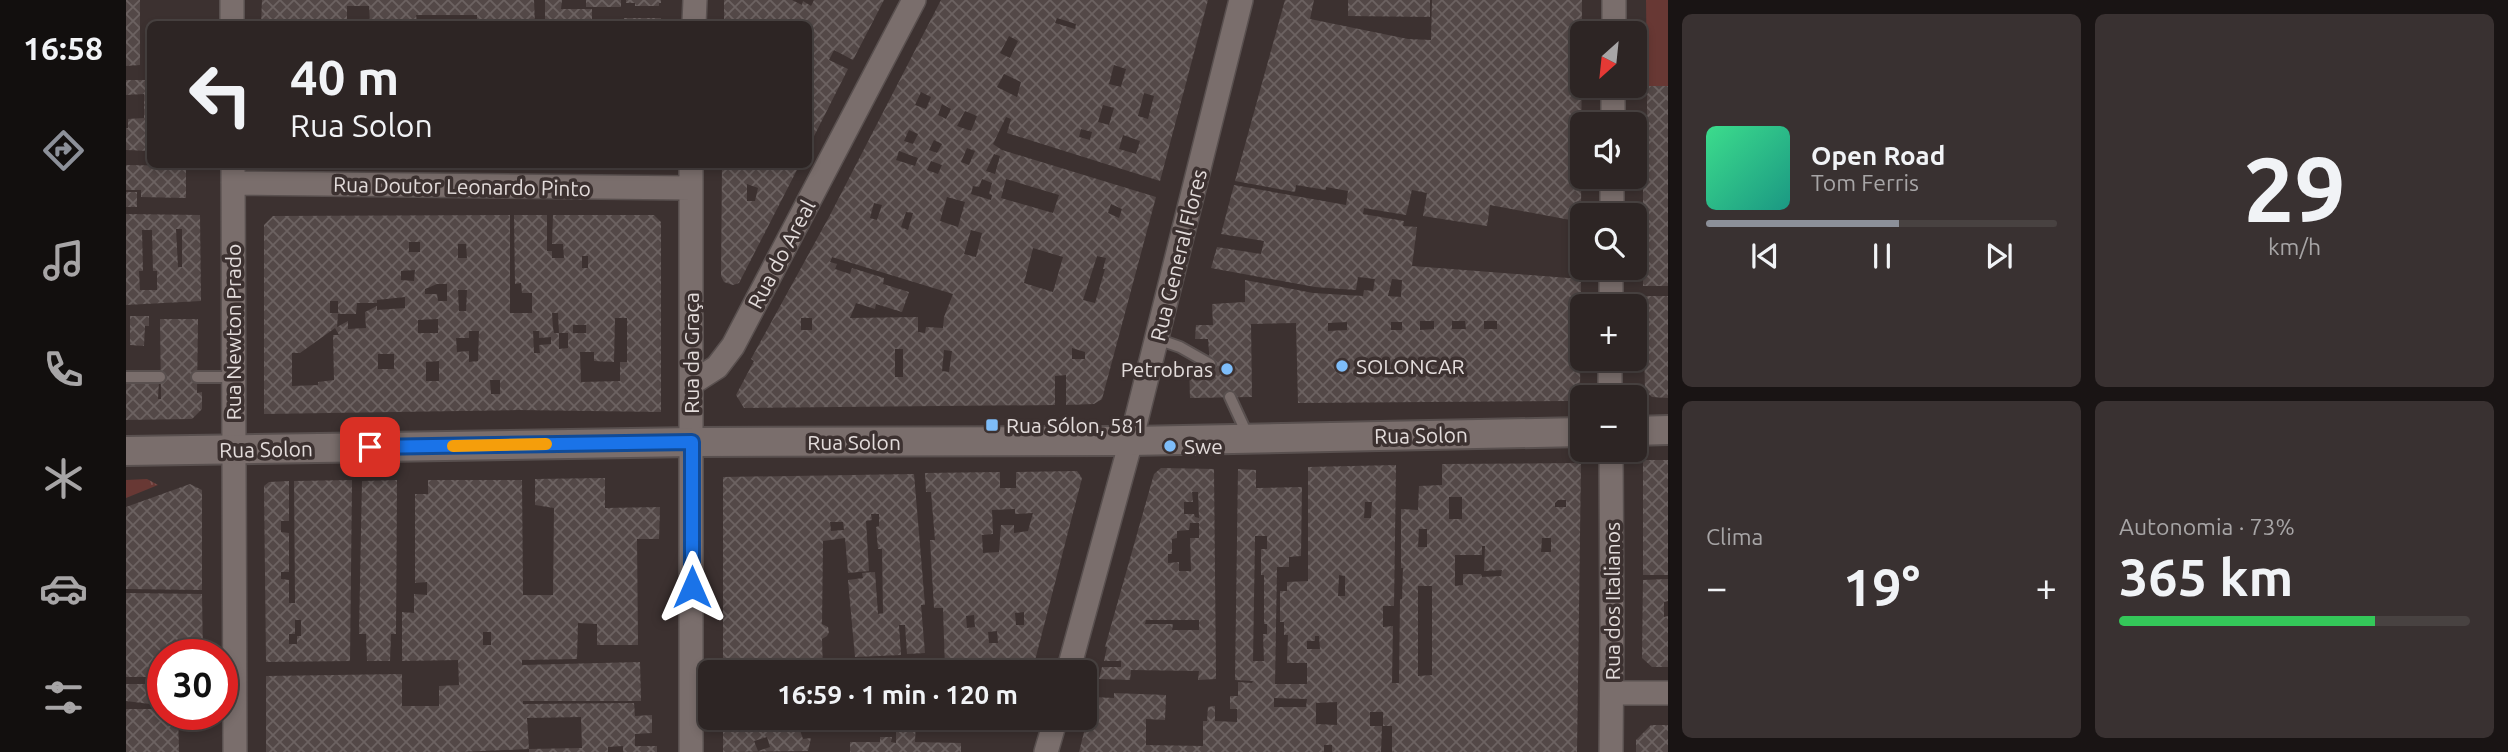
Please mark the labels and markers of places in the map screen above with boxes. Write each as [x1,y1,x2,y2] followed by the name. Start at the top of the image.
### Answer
[1356,354,1465,378] place label: SOLONCAR
[1121,357,1213,381] place label: Petrobras
[1334,358,1350,374] marker: SOLONCAR
[1219,361,1235,377] marker: Petrobras
[1006,413,1145,437] place label: Rua Sólon, 581
[340,417,400,477] pin
[984,417,1000,433] marker: Rua Sólon, 581
[1184,434,1223,458] place label: Swe
[1162,438,1178,454] marker: Swe

